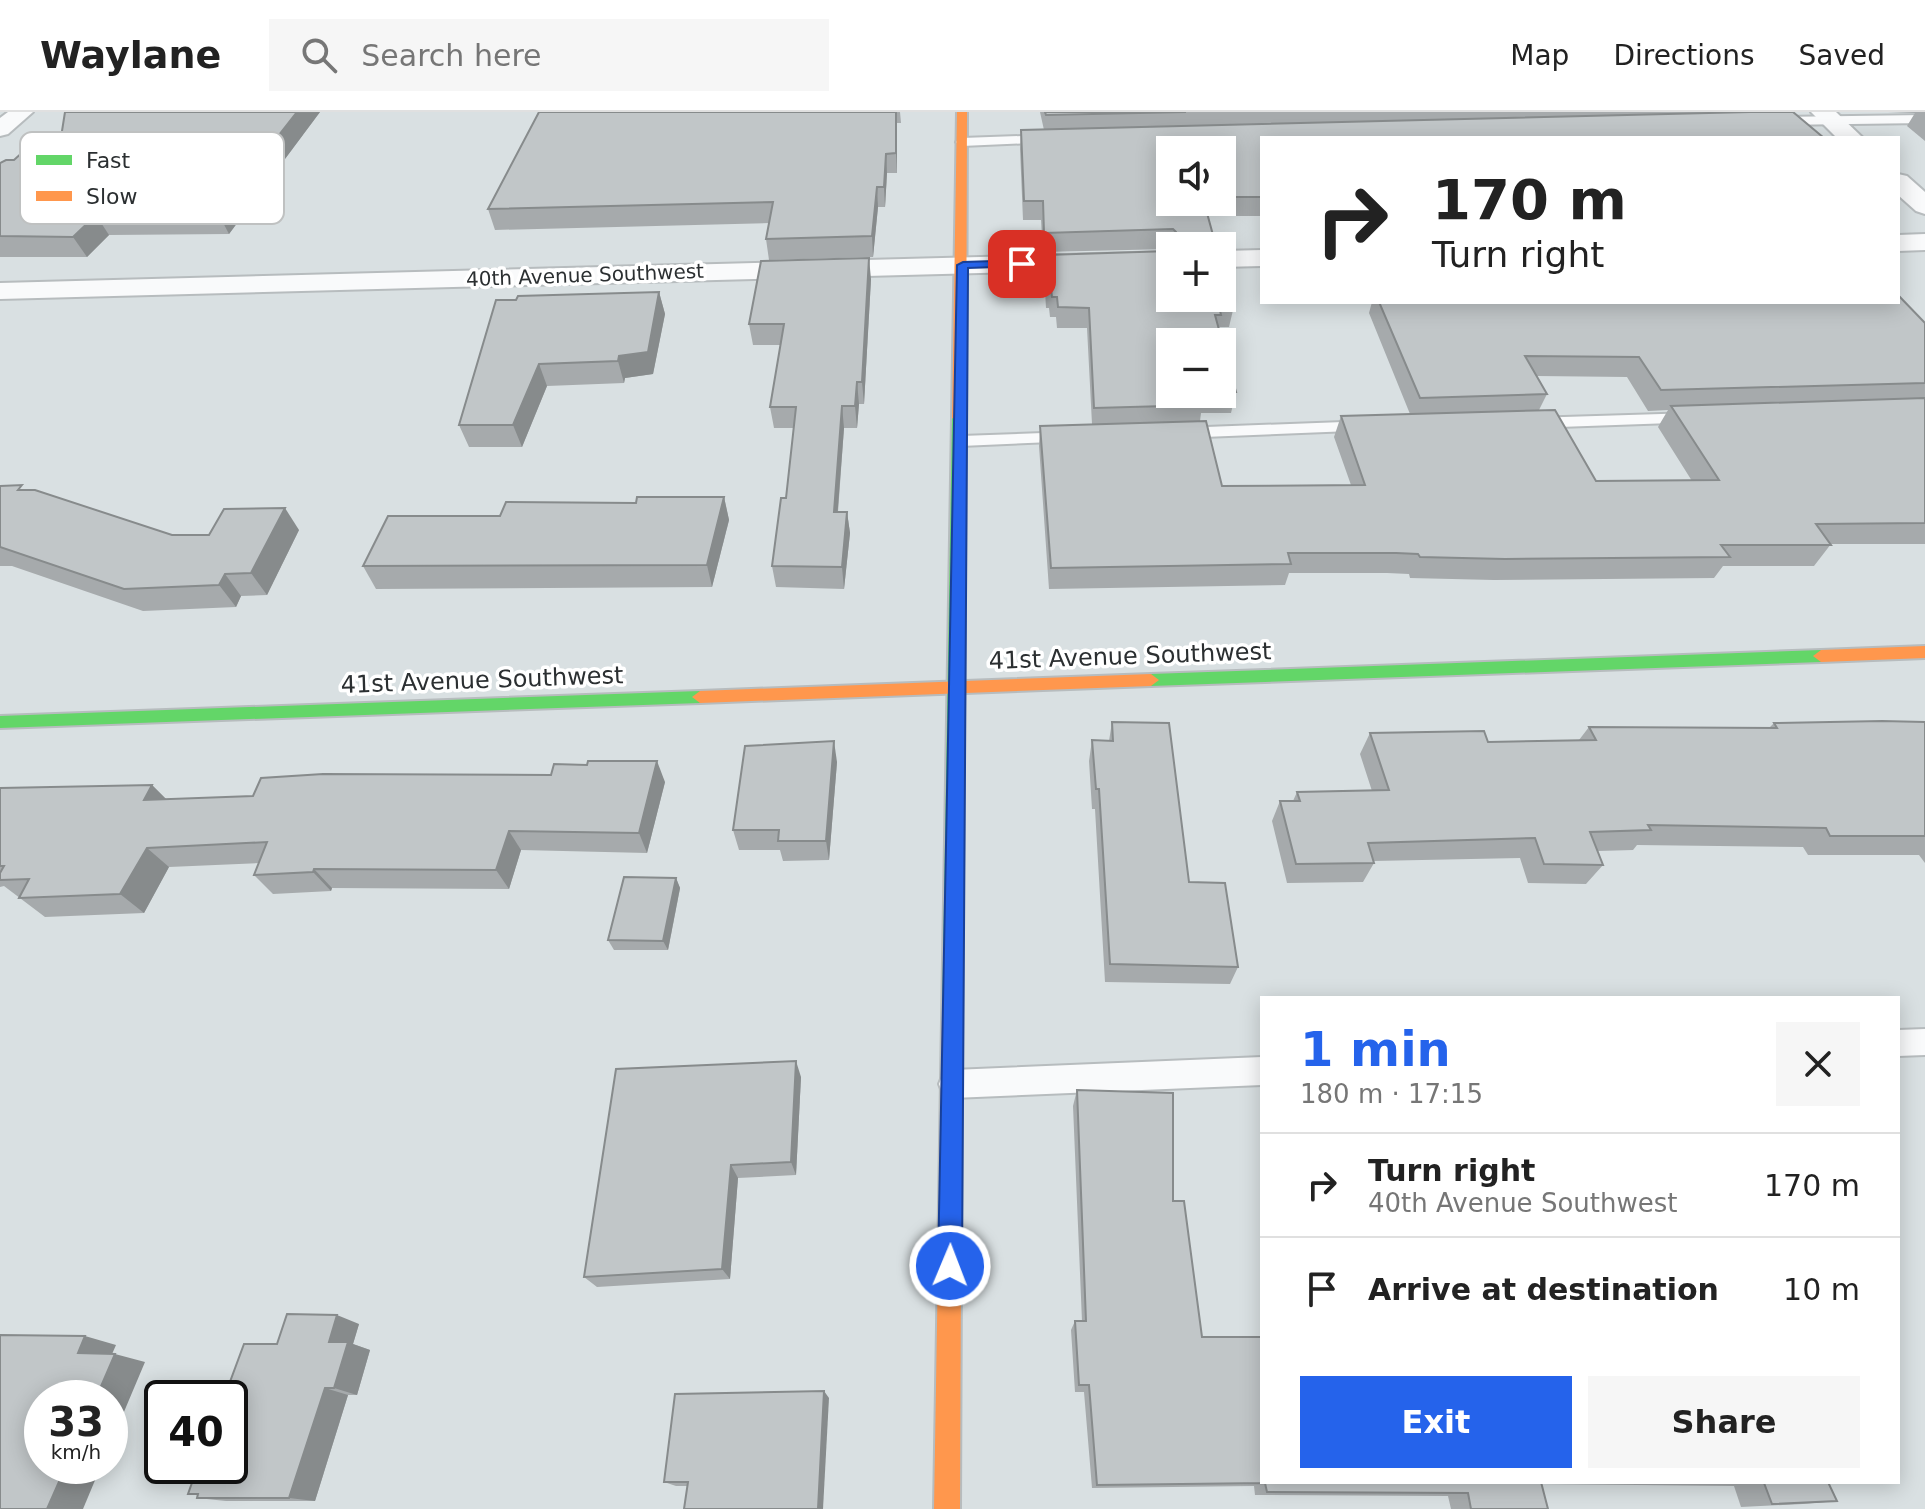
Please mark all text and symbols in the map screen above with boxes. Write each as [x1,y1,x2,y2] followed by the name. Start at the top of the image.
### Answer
[269,19,829,91] search box
[40,33,221,77] text: Waylane
[297,33,341,77] icon: search
[361,38,542,73] text: Search here
[1510,39,1569,72] text: Map
[1613,39,1754,72] text: Directions
[1798,39,1885,72] text: Saved
[20,132,284,224] legend
[1156,136,1236,408] map controls
[1156,136,1236,216] button: sound
[86,148,131,173] text: Fast
[1432,167,1627,232] text: 170 m
[1300,168,1404,272] icon: right
[86,184,138,209] text: Slow
[988,230,1056,298] pin
[1156,232,1236,312] button: +
[1432,234,1604,275] text: Turn right
[1000,242,1044,286] icon: arrive
[466,259,705,291] street label: 40th Avenue Southwest
[1156,328,1236,408] button: −
[988,637,1272,675] street label: 41st Avenue Southwest
[340,661,624,699] street label: 41st Avenue Southwest
[1300,1021,1451,1077] text: 1 min
[1776,1022,1860,1106] button: close
[1300,1079,1483,1109] text: 180 m · 17:15
[1368,1153,1535,1188] text: Turn right
[1300,1163,1344,1207] icon: right
[1764,1168,1860,1203] text: 170 m
[1368,1188,1677,1218] text: 40th Avenue Southwest
[908,1224,992,1308] position arrow
[1300,1267,1344,1311] icon: arrive
[1368,1272,1719,1307] text: Arrive at destination
[1783,1272,1860,1307] text: 10 m
[1300,1376,1572,1468] button: Exit
[1588,1376,1860,1468] button: Share
[144,1380,248,1484] speed limit sign: 40
[48,1399,104,1445] text: 33
[51,1440,101,1464] text: km/h

